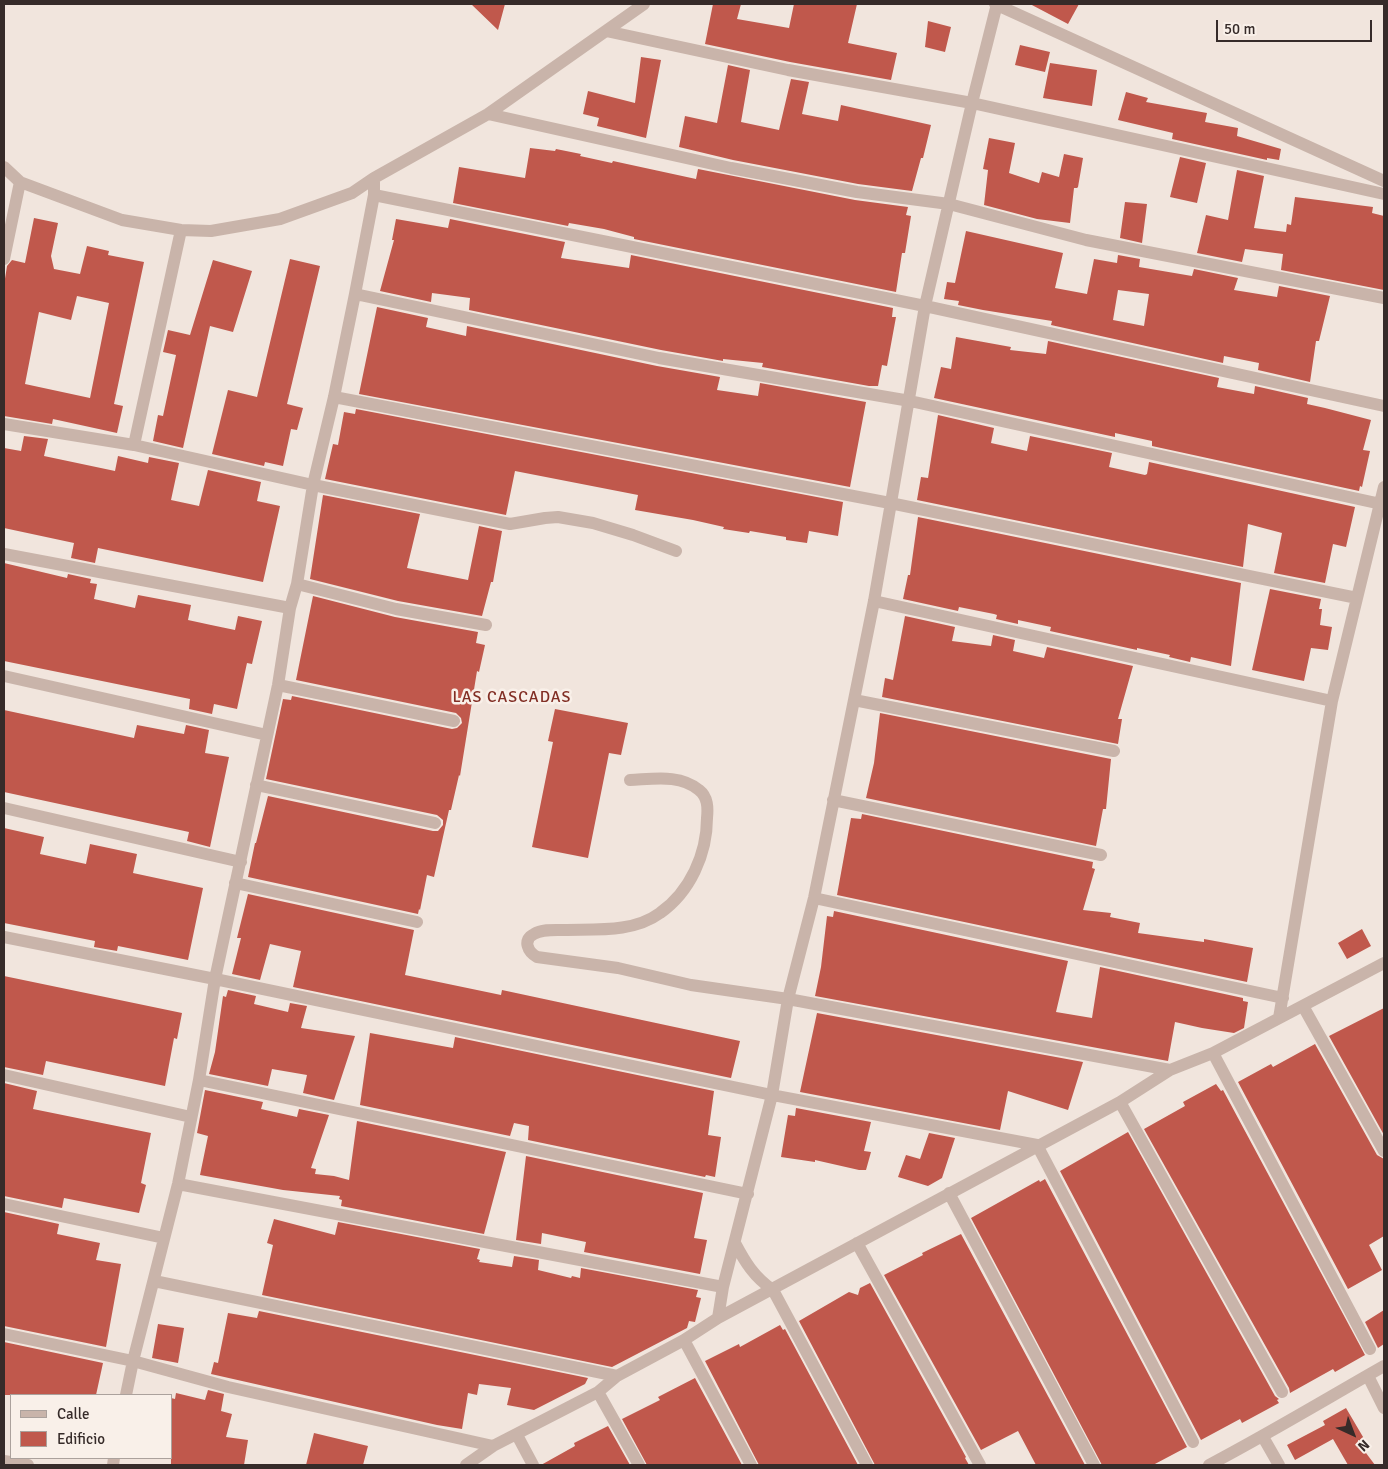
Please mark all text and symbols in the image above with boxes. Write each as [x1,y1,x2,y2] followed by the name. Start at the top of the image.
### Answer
[1218,10,1374,42] scale bar
[1224,20,1255,38] text: 50 m
[451,688,573,708] district label: LAS CASCADAS
[10,1394,172,1459] legend
[57,1405,90,1423] text: Calle
[1328,1409,1378,1459] north arrow
[57,1430,105,1448] text: Edificio
[1354,1436,1373,1455] text: N

